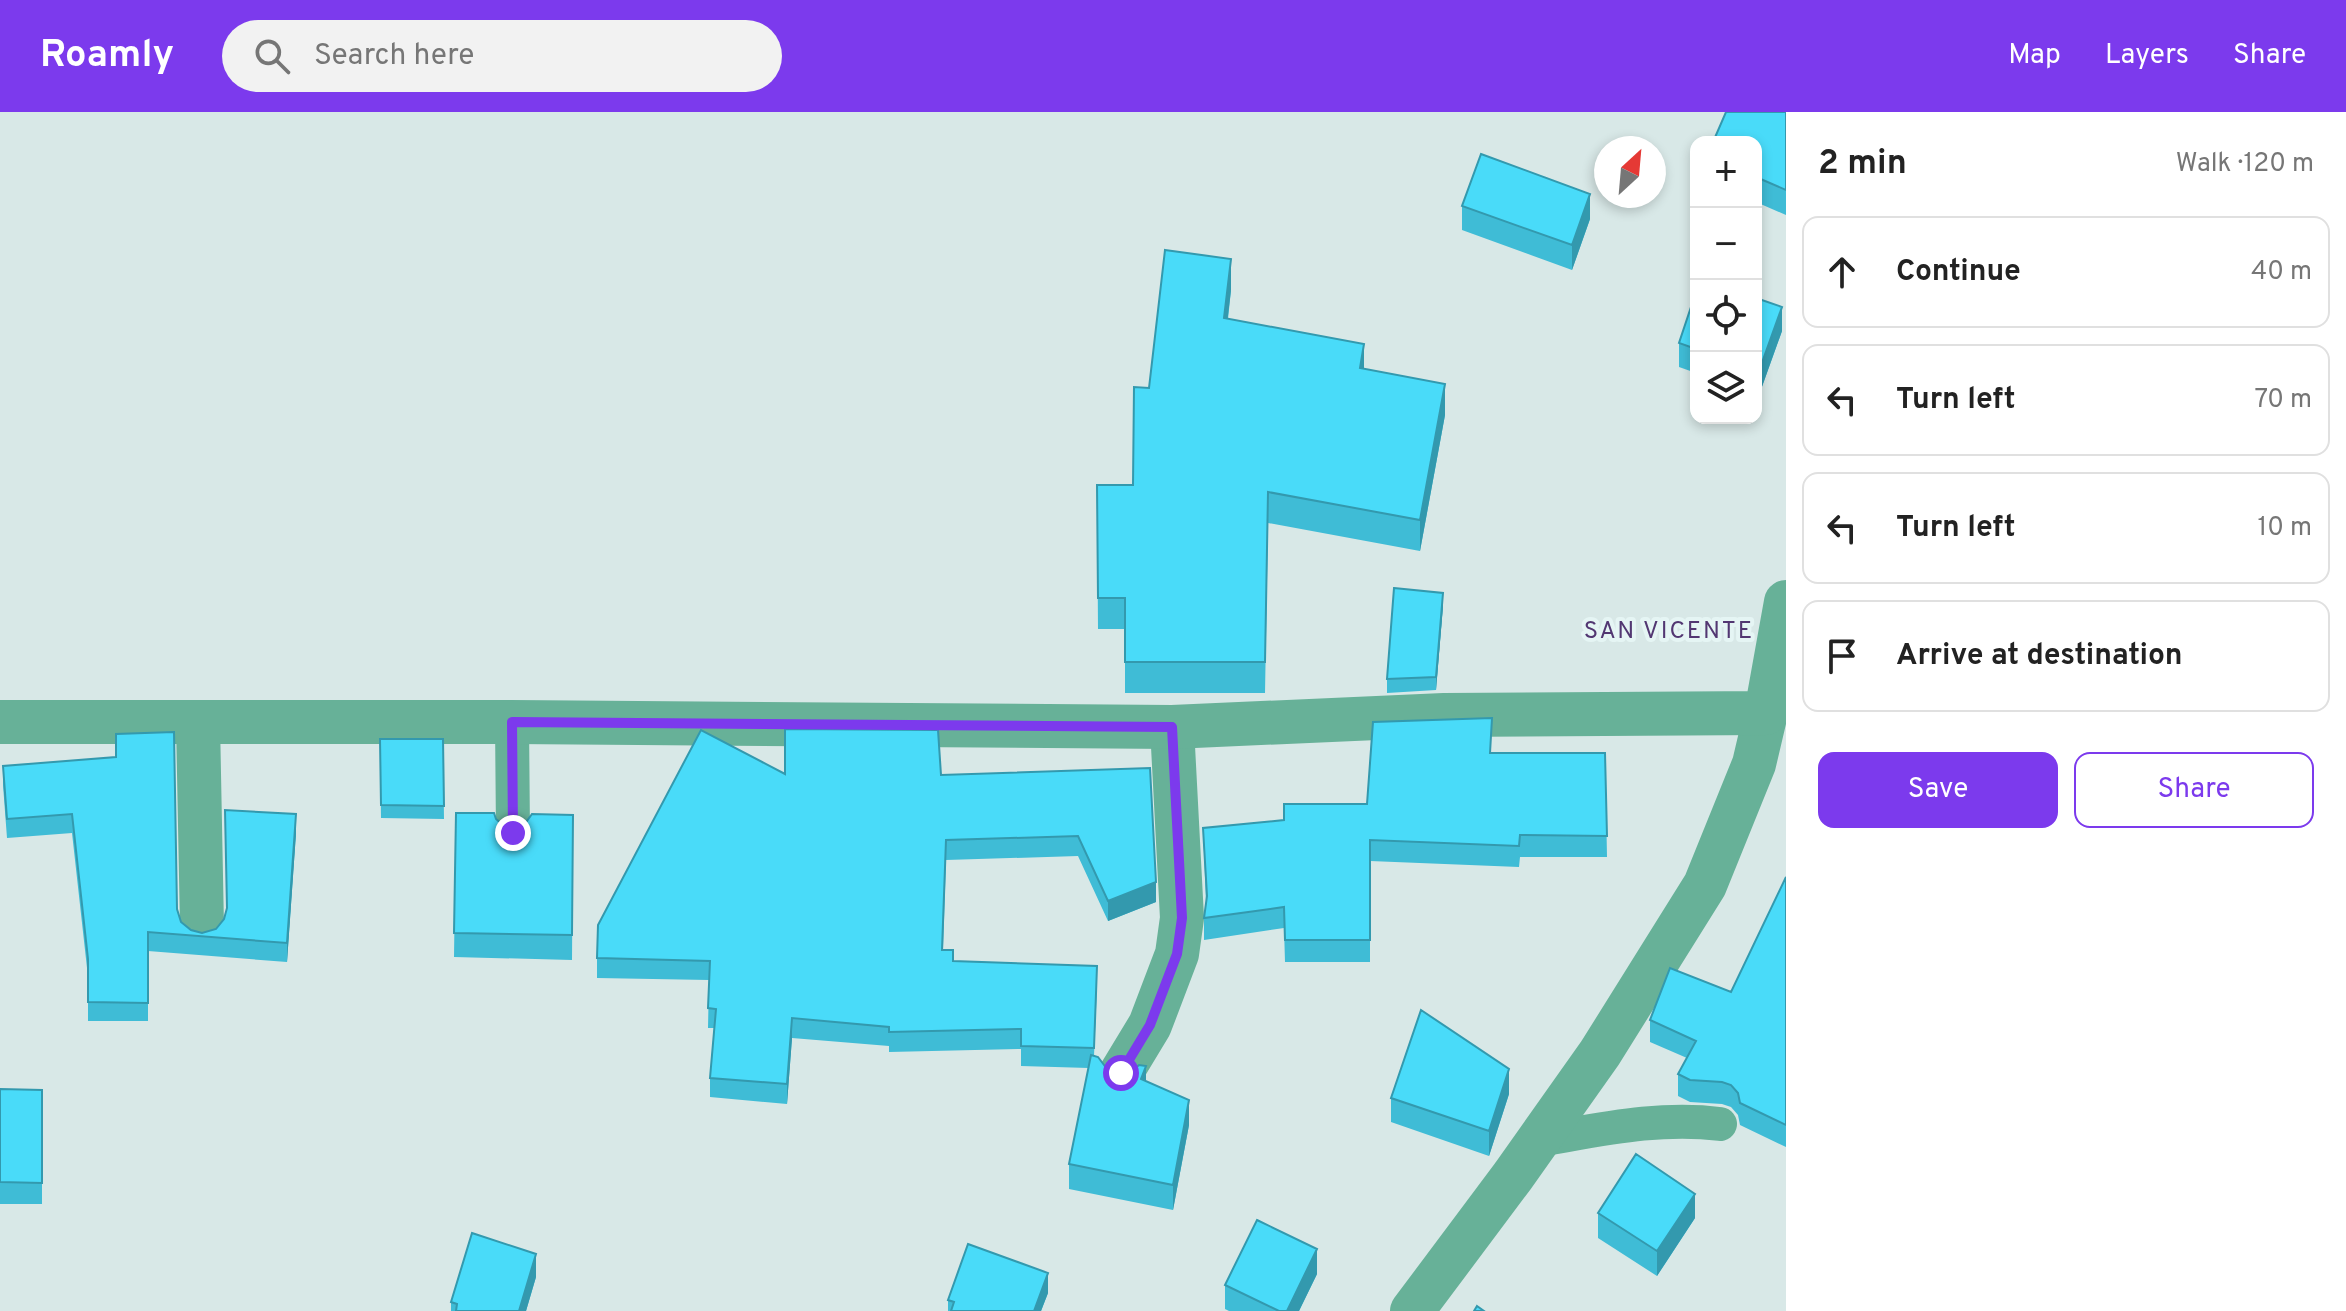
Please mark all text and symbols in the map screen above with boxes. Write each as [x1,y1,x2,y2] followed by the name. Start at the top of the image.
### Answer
[222,20,782,92] search box
[40,32,174,81] text: Roamly
[250,34,294,78] icon: search
[314,38,474,75] text: Search here
[2008,38,2061,74] text: Map
[2105,38,2189,74] text: Layers
[2233,38,2306,74] text: Share
[1594,136,1666,208] north arrow
[1690,136,1762,424] map controls
[1690,136,1762,208] button: +
[1818,143,1907,186] text: 2 min
[2176,148,2314,181] text: Walk · 120 m
[1690,208,1762,280] button: −
[1820,250,1864,294] icon: ahead
[1896,254,2021,291] text: Continue
[2251,256,2312,289] text: 40 m
[1690,280,1762,352] button: locate
[1690,352,1762,424] button: layers
[1820,378,1864,422] icon: left
[1896,382,2016,419] text: Turn left
[2254,384,2312,417] text: 70 m
[1820,506,1864,550] icon: left
[1896,510,2016,547] text: Turn left
[2257,512,2312,545] text: 10 m
[1584,617,1754,647] district label: SAN VICENTE
[1820,634,1864,678] icon: arrive
[1896,638,2182,675] text: Arrive at destination
[1818,752,2058,828] button: Save
[2074,752,2314,828] button: Share
[495,815,531,851] route end
[1103,1055,1139,1091] route start

